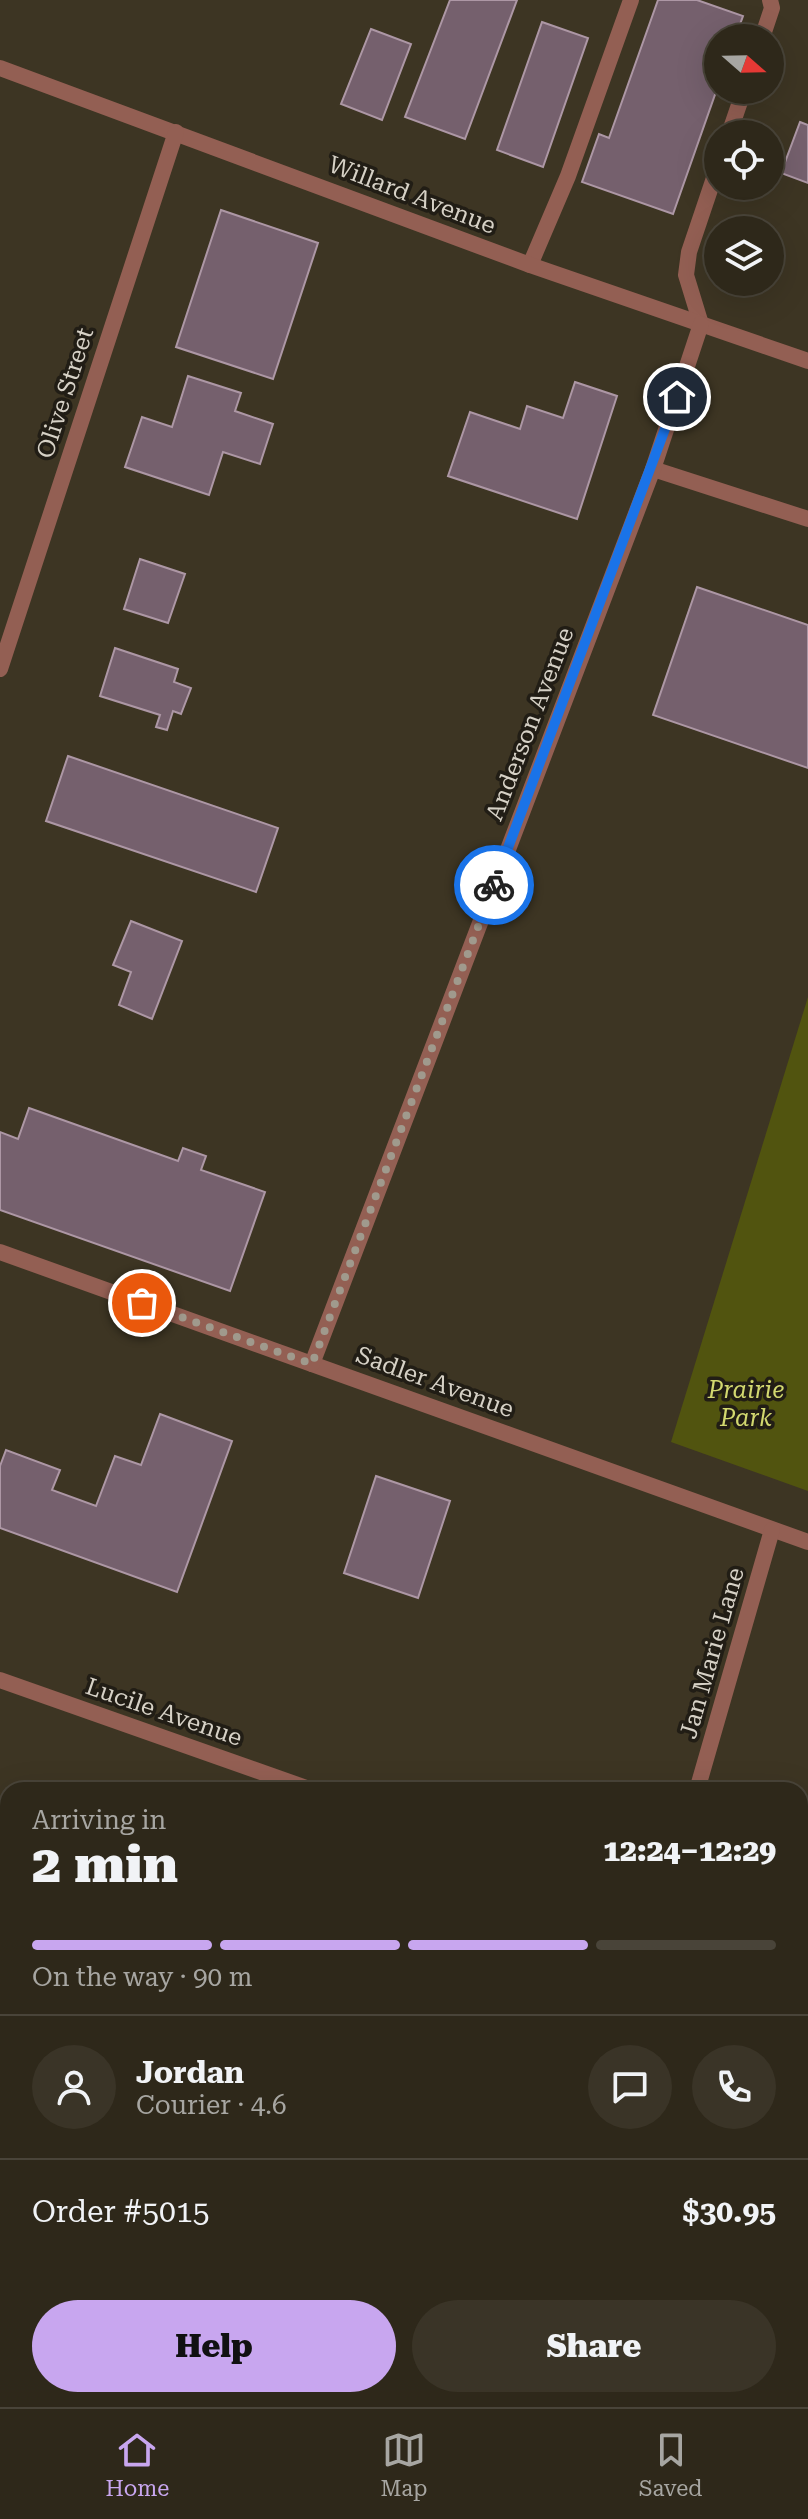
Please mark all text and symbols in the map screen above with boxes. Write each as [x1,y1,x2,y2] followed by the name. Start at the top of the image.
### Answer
[704,24,784,104] north arrow
[704,24,784,296] map controls
[704,120,784,200] button: locate
[324,150,500,240] street label: Willard Avenue
[704,216,784,296] button: layers
[31,324,99,462] street label: Olive Street
[643,363,711,431] pin
[655,375,699,419] icon: home
[480,624,580,824] street label: Anderson Avenue
[454,845,534,925] courier
[472,863,516,907] icon: bike
[108,1269,176,1337] pin
[120,1281,164,1325] icon: bag
[352,1340,518,1424] street label: Sadler Avenue
[707,1376,784,1432] park label: Prairie Park
[674,1564,750,1742] street label: Jan Marie Lane
[82,1672,246,1752] street label: Lucile Avenue
[32,1805,166,1835] text: Arriving in
[603,1833,776,1868] text: 12:24–12:29
[32,1834,178,1895] text: 2 min
[32,1962,252,1992] text: On the way · 90 m
[32,2045,116,2129] button: person
[588,2045,672,2129] button: chat
[692,2045,776,2129] button: phone
[136,2055,244,2090] text: Jordan
[136,2090,286,2120] text: Courier · 4.6
[32,2194,210,2229] text: Order #5015
[683,2194,776,2229] text: $30.95
[32,2300,396,2392] button: Help
[412,2300,776,2392] button: Share
[106,2428,169,2501] tab: Home
[380,2428,428,2501] tab: Map
[639,2428,702,2501] tab: Saved

